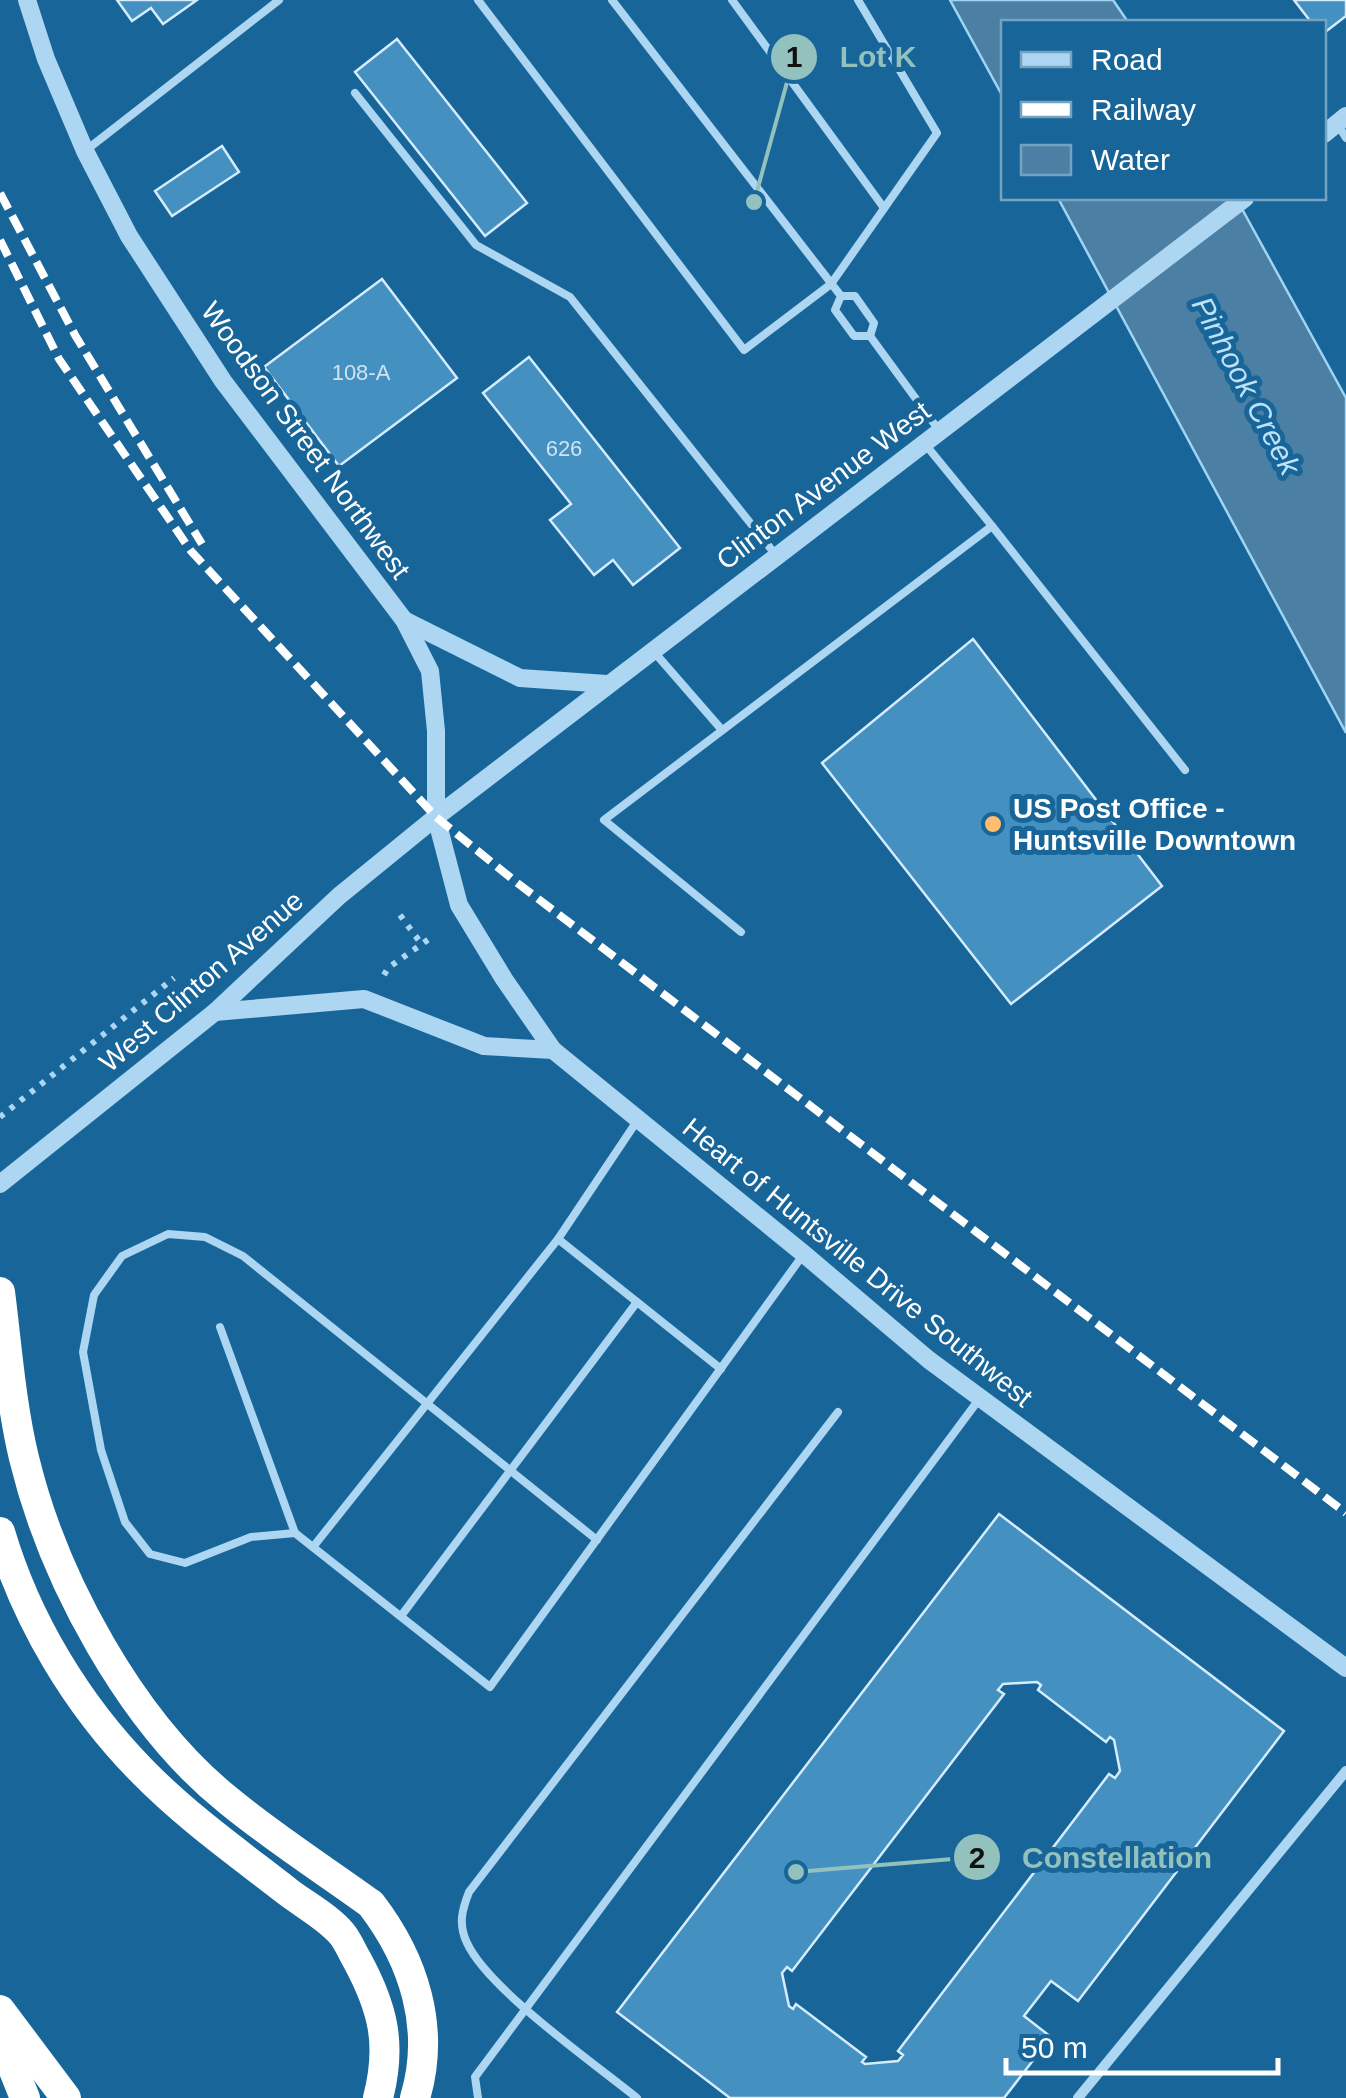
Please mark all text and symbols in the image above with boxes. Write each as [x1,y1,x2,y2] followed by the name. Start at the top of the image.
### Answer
[1001,20,1326,200] legend
[769,27,936,87] callout: Lot K
[786,40,802,73] text: 1
[840,40,917,73] text: Lot K
[1091,43,1163,76] text: Road
[1091,93,1196,126] text: Railway
[1091,143,1170,176] text: Water
[1186,291,1308,482] water label: Pinhook Creek
[195,296,416,585] street label: Woodson Street Northwest
[332,360,391,385] house number: 108-A
[711,395,936,576] street label: Clinton Avenue West
[546,436,582,461] house number: 626
[1013,793,1296,856] place label: US Post Office - Huntsville Downtown
[982,813,1004,835] marker: US Post Office - Huntsville Downtown
[93,885,309,1078] street label: West Clinton Avenue
[677,1112,1039,1413] street label: Heart of Huntsville Drive Southwest
[952,1827,1232,1887] callout: Constellation
[969,1841,985,1874] text: 2
[1022,1841,1212,1874] text: Constellation
[1006,2013,1278,2075] scale bar
[1021,2031,1088,2064] text: 50 m

